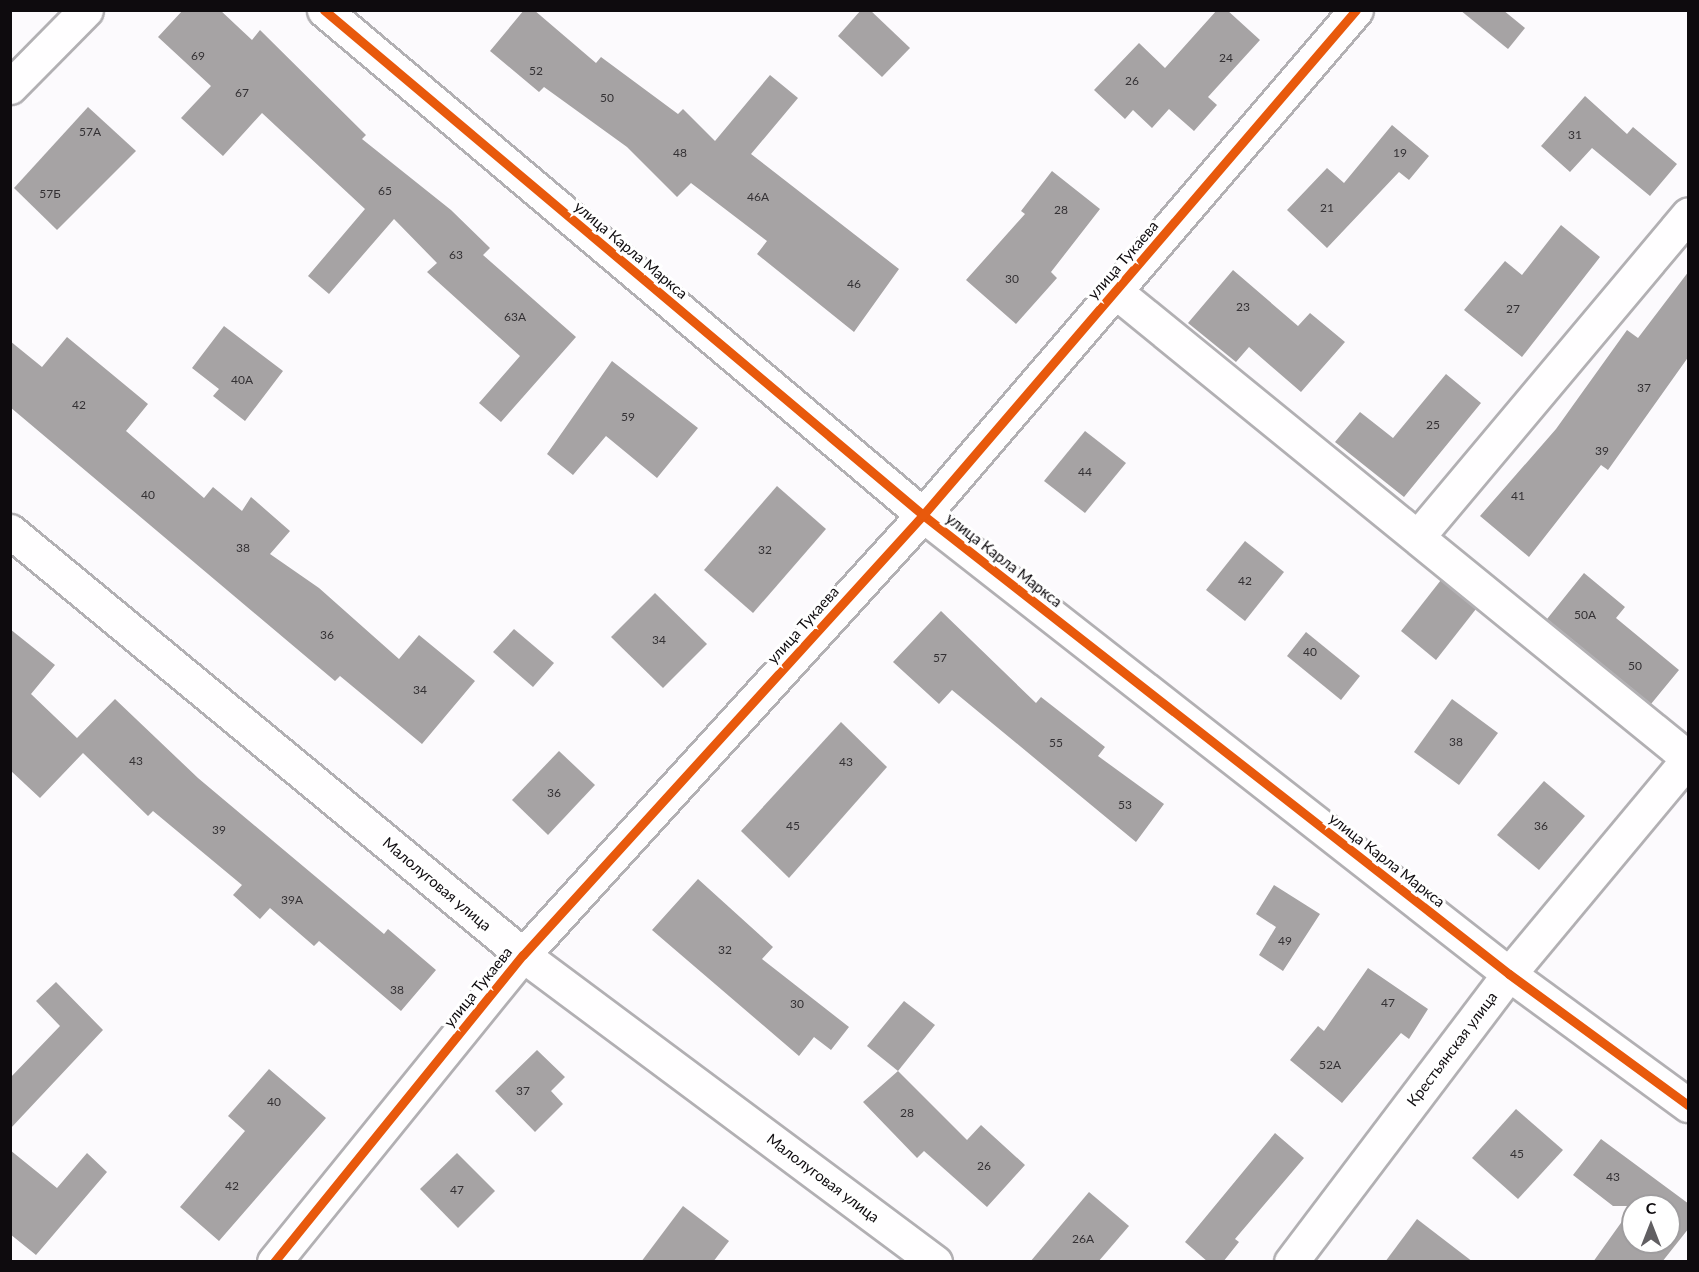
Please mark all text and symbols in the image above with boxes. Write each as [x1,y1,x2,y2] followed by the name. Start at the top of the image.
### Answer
[191,49,205,63] house number: 69
[1219,51,1233,65] house number: 24
[529,64,543,78] house number: 52
[1125,74,1139,88] house number: 26
[235,86,249,100] house number: 67
[600,91,614,105] house number: 50
[79,125,101,139] house number: 57А
[1568,128,1582,142] house number: 31
[673,146,687,160] house number: 48
[1393,146,1407,160] house number: 19
[378,184,392,198] house number: 65
[39,187,61,201] house number: 57Б
[747,190,769,204] house number: 46А
[571,197,691,303] street label: улица Карла Маркса
[1320,201,1334,215] house number: 21
[1054,203,1068,217] house number: 28
[1084,217,1162,303] street label: улица Тукаева
[449,248,463,262] house number: 63
[1005,272,1019,286] house number: 30
[847,277,861,291] house number: 46
[1236,300,1250,314] house number: 23
[1506,302,1520,316] house number: 27
[504,310,526,324] house number: 63А
[231,373,253,387] house number: 40А
[1637,381,1651,395] house number: 37
[72,398,86,412] house number: 42
[621,410,635,424] house number: 59
[1426,418,1440,432] house number: 25
[1595,444,1609,458] house number: 39
[1078,465,1092,479] house number: 44
[141,488,155,502] house number: 40
[1511,489,1525,503] house number: 41
[942,509,1066,611] street label: улица Карла Маркса
[236,541,250,555] house number: 38
[758,543,772,557] house number: 32
[1238,574,1252,588] house number: 42
[763,583,843,667] street label: улица Тукаева
[1574,608,1596,622] house number: 50А
[320,628,334,642] house number: 36
[652,633,666,647] house number: 34
[1303,645,1317,659] house number: 40
[933,651,947,665] house number: 57
[1628,659,1642,673] house number: 50
[413,683,427,697] house number: 34
[1449,735,1463,749] house number: 38
[1049,736,1063,750] house number: 55
[129,754,143,768] house number: 43
[839,755,853,769] house number: 43
[547,786,561,800] house number: 36
[1118,798,1132,812] house number: 53
[1325,809,1449,911] street label: улица Карла Маркса
[786,819,800,833] house number: 45
[1534,819,1548,833] house number: 36
[212,823,226,837] house number: 39
[379,833,495,935] street label: Малолуговая улица
[281,893,303,907] house number: 39А
[1278,934,1292,948] house number: 49
[440,943,516,1031] street label: улица Тукаева
[718,943,732,957] house number: 32
[390,983,404,997] house number: 38
[1403,988,1501,1110] street label: Крестьянская улица
[1381,996,1395,1010] house number: 47
[790,997,804,1011] house number: 30
[1319,1058,1341,1072] house number: 52А
[516,1084,530,1098] house number: 37
[267,1095,281,1109] house number: 40
[900,1106,914,1120] house number: 28
[763,1130,883,1226] street label: Малолуговая улица
[1510,1147,1524,1161] house number: 45
[977,1159,991,1173] house number: 26
[1606,1170,1620,1184] house number: 43
[225,1179,239,1193] house number: 42
[450,1183,464,1197] house number: 47
[1621,1194,1681,1254] north arrow
[1646,1198,1656,1217] text: С
[1072,1232,1094,1246] house number: 26А

